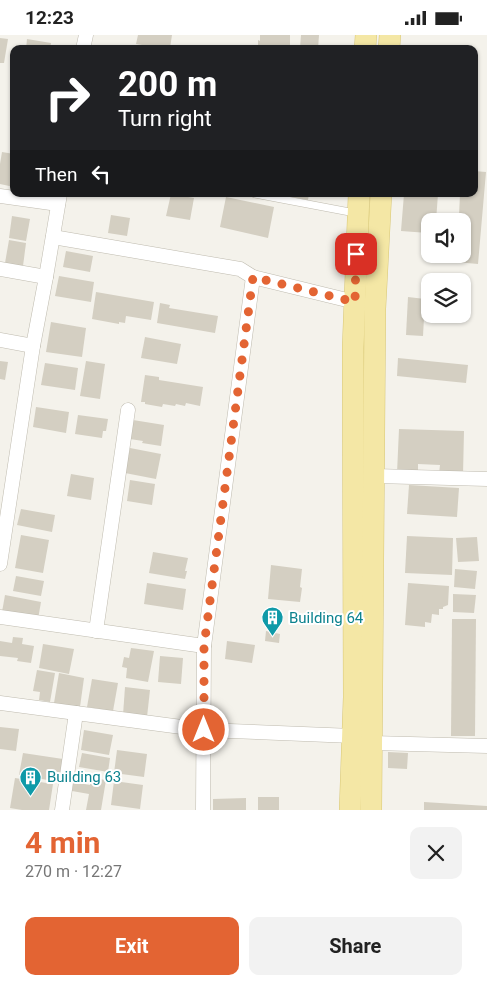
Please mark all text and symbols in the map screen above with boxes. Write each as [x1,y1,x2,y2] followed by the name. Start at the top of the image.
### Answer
[25,6,74,29] text: 12:23
[118,64,217,105] text: 200 m
[35,65,100,130] icon: right
[118,106,212,131] text: Turn right
[87,160,115,188] icon: left
[35,163,77,186] text: Then
[421,213,471,323] map controls
[421,213,471,263] button: sound
[335,233,377,275] pin
[342,240,370,268] icon: arrive
[421,273,471,323] button: layers
[261,606,285,637] building icon: Building 64
[289,609,364,627] place label: Building 64
[177,703,229,755] position arrow
[19,765,43,796] building icon: Building 63
[47,768,121,786] place label: Building 63
[25,825,100,860] text: 4 min
[410,827,462,879] button: close
[25,862,122,881] text: 270 m · 12:27
[25,917,239,975] button: Exit
[249,917,462,975] button: Share

